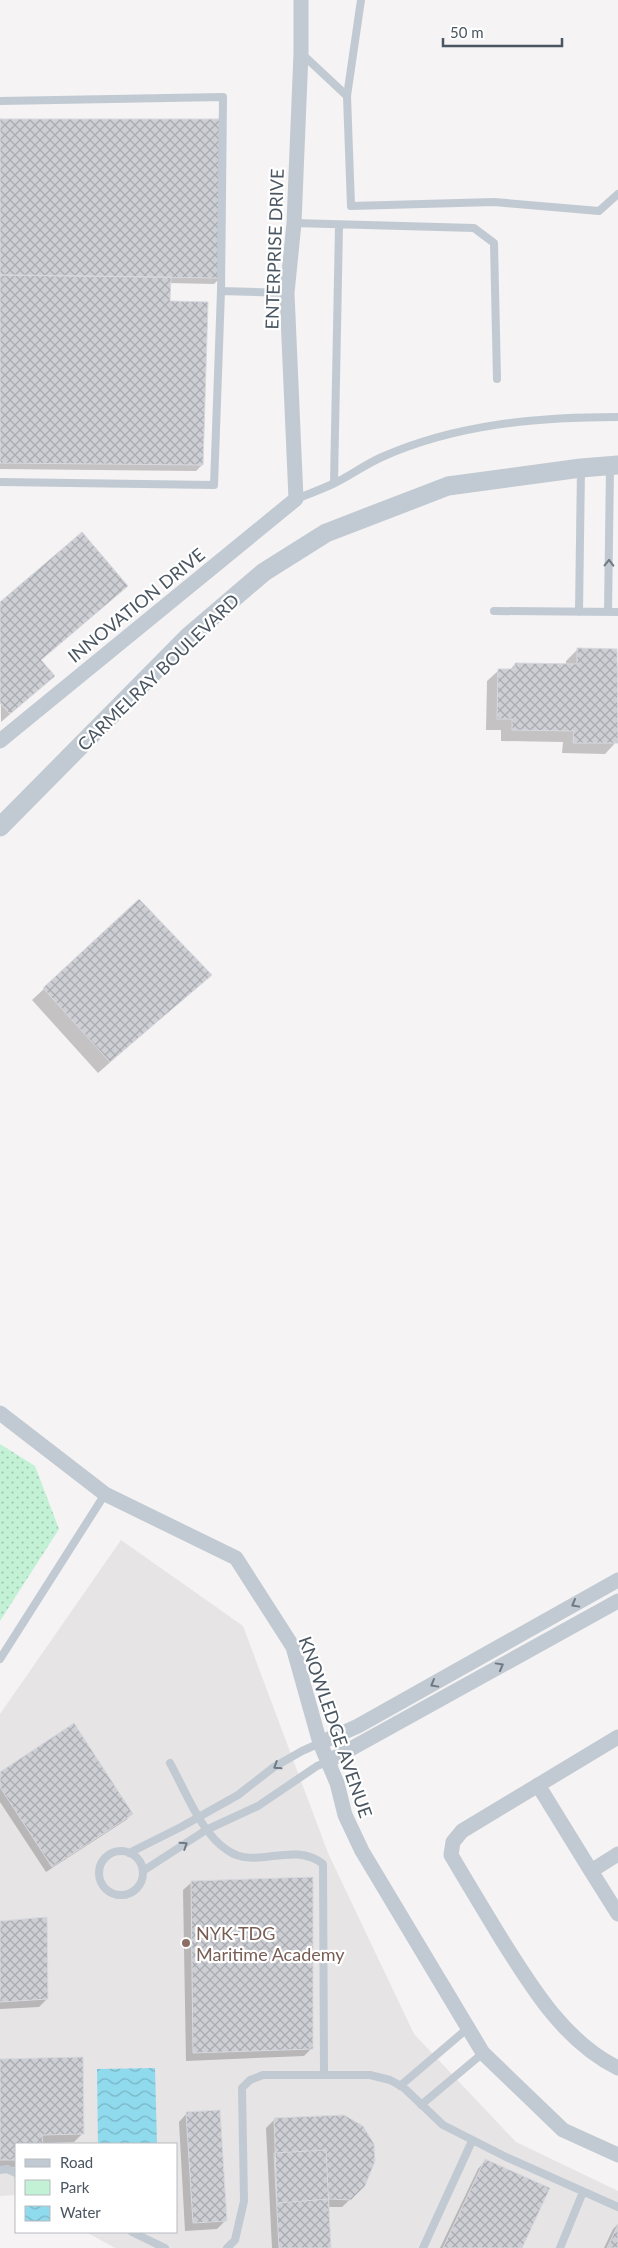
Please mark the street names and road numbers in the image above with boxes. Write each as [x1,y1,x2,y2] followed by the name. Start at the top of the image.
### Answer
[260,168,288,330] street label: ENTERPRISE DRIVE
[63,543,209,667] street label: INNOVATION DRIVE
[73,589,243,755] street label: CARMELRAY BOULEVARD
[295,1633,377,1821] street label: KNOWLEDGE AVENUE

